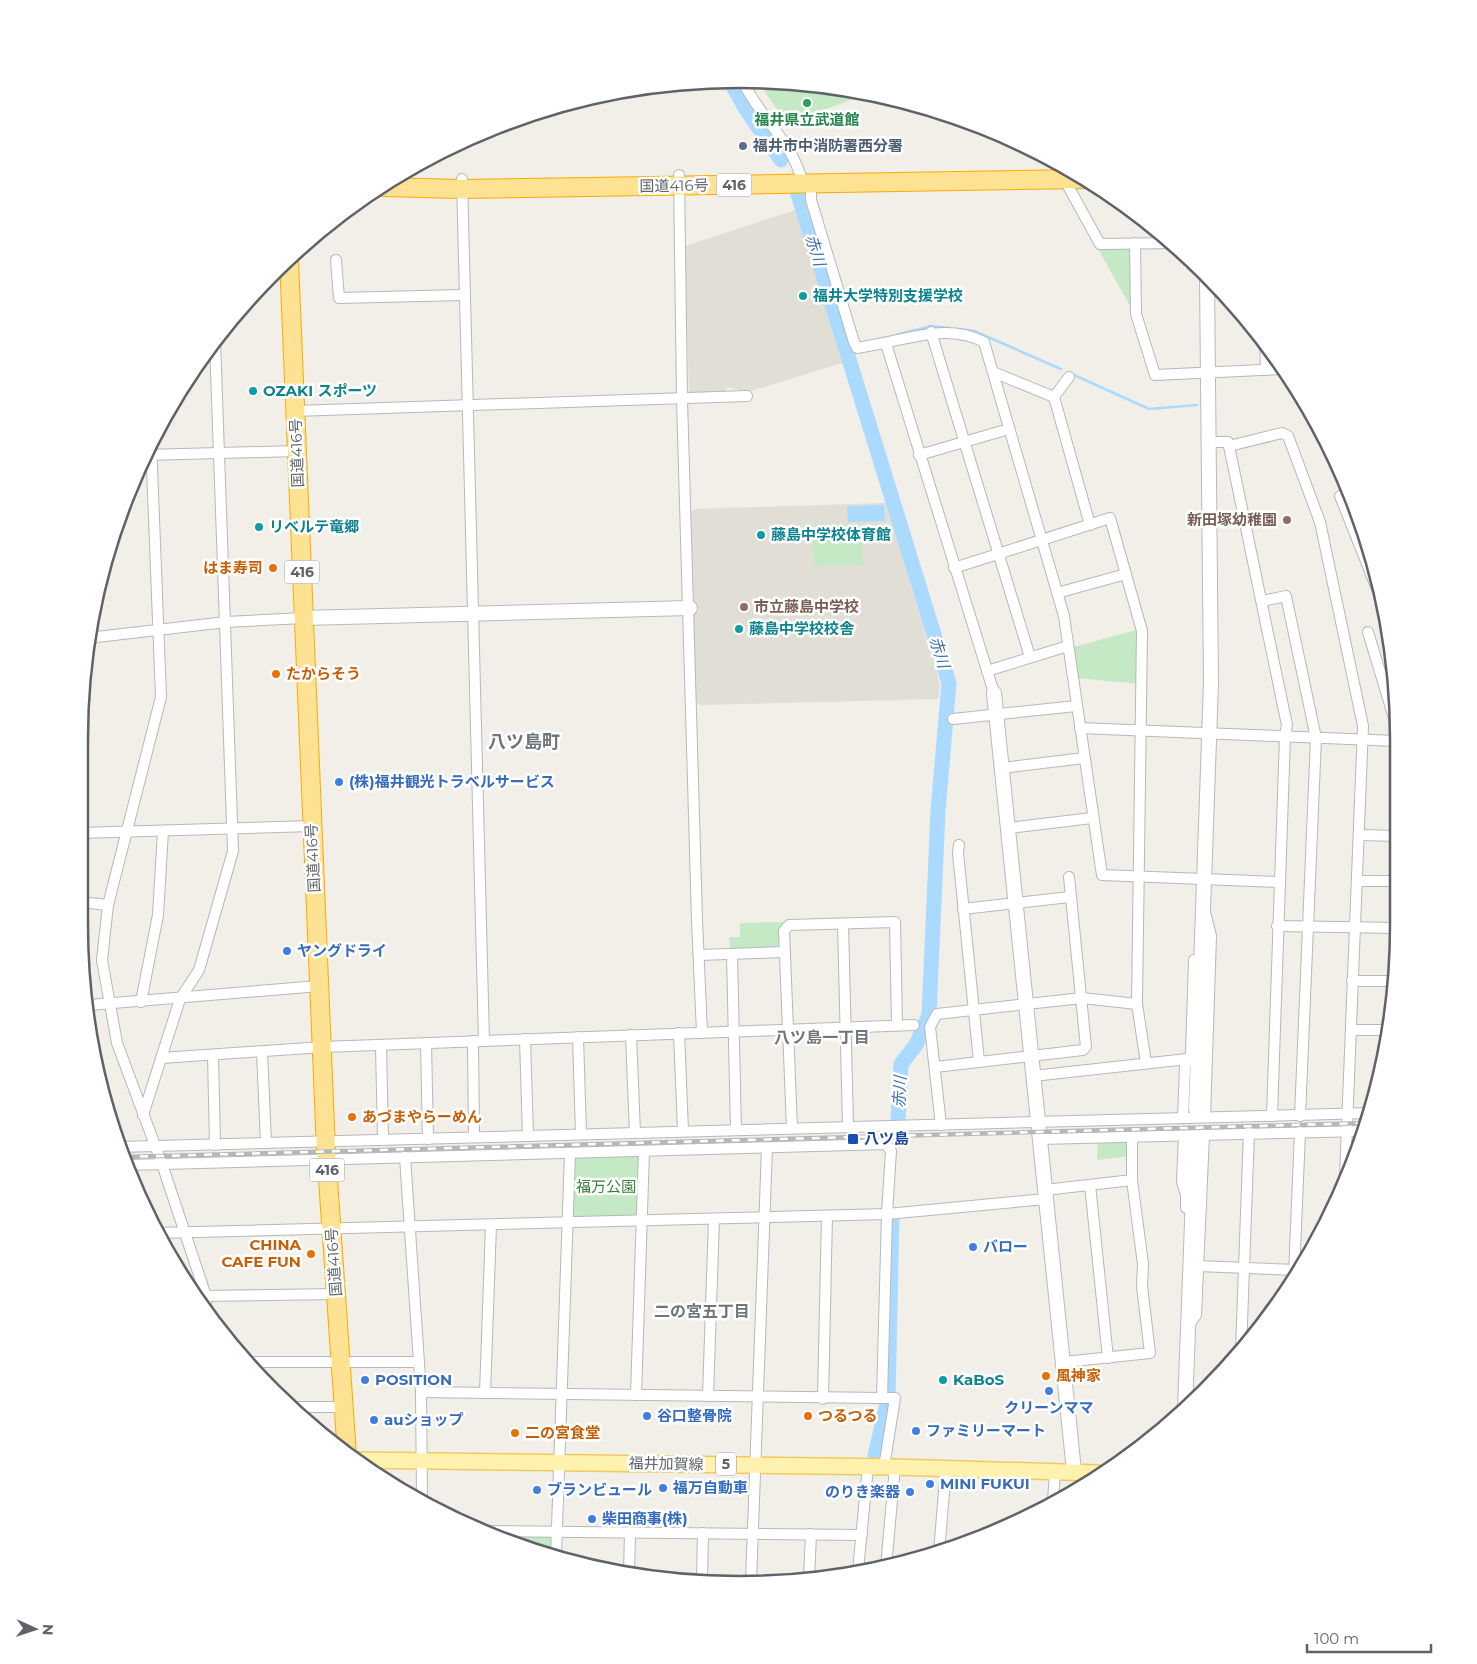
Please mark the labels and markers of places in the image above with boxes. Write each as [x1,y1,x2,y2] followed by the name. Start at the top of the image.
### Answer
[801,97,813,109] marker: 福井県立武道館
[753,110,860,129] place label: 福井県立武道館
[752,136,903,155] place label: 福井市中消防署西分署
[737,140,749,152] marker: 福井市中消防署西分署
[812,286,963,305] place label: 福井大学特別支援学校
[797,290,809,302] marker: 福井大学特別支援学校
[263,381,377,400] place label: OZAKI スポーツ
[247,385,259,397] marker: OZAKI スポーツ
[1187,510,1277,529] place label: 新田塚幼稚園
[1281,514,1293,526] marker: 新田塚幼稚園
[269,517,359,536] place label: リベルテ竜郷
[253,521,265,533] marker: リベルテ竜郷
[771,525,891,544] place label: 藤島中学校体育館
[755,529,767,541] marker: 藤島中学校体育館
[203,558,263,577] place label: はま寿司
[267,562,279,574] marker: はま寿司
[754,597,859,616] place label: 市立藤島中学校
[738,601,750,613] marker: 市立藤島中学校
[749,619,855,638] place label: 藤島中学校校舎
[733,623,745,635] marker: 藤島中学校校舎
[286,664,361,683] place label: たからそう
[270,668,282,680] marker: たからそう
[349,772,555,791] place label: (株)福井観光トラベルサービス
[333,776,345,788] marker: (株)福井観光トラベルサービス
[297,941,387,960] place label: ヤングドライ
[281,945,293,957] marker: ヤングドライ
[362,1107,482,1126] place label: あづまやらーめん
[346,1111,358,1123] marker: あづまやらーめん
[864,1129,909,1148] place label: 八ツ島
[846,1132,860,1146] marker: 八ツ島
[221,1235,302,1271] place label: CHINA CAFE FUN
[983,1237,1028,1256] place label: バロー
[967,1241,979,1253] marker: バロー
[305,1248,317,1260] marker: CHINA CAFE FUN
[1056,1366,1101,1385] place label: 風神家
[375,1370,452,1389] place label: POSITION
[953,1370,1004,1389] place label: KaBoS
[1040,1370,1052,1382] marker: 風神家
[359,1374,371,1386] marker: POSITION
[937,1374,949,1386] marker: KaBoS
[1043,1385,1055,1397] marker: クリーンママ
[1004,1398,1094,1417] place label: クリーンママ
[657,1406,732,1425] place label: 谷口整骨院
[818,1406,877,1425] place label: つるつる
[384,1410,464,1429] place label: auショップ
[641,1410,653,1422] marker: 谷口整骨院
[802,1410,814,1422] marker: つるつる
[368,1414,380,1426] marker: auショップ
[926,1421,1046,1440] place label: ファミリーマート
[525,1423,600,1442] place label: 二の宮食堂
[910,1425,922,1437] marker: ファミリーマート
[509,1427,521,1439] marker: 二の宮食堂
[940,1474,1030,1493] place label: MINI FUKUI
[672,1478,748,1497] place label: 福万自動車
[924,1478,936,1490] marker: MINI FUKUI
[547,1480,652,1499] place label: ブランビュール
[657,1482,669,1494] marker: 福万自動車
[825,1482,901,1501] place label: のりき楽器
[531,1484,543,1496] marker: ブランビュール
[904,1486,916,1498] marker: のりき楽器
[602,1509,688,1528] place label: 柴田商事(株)
[586,1513,598,1525] marker: 柴田商事(株)

